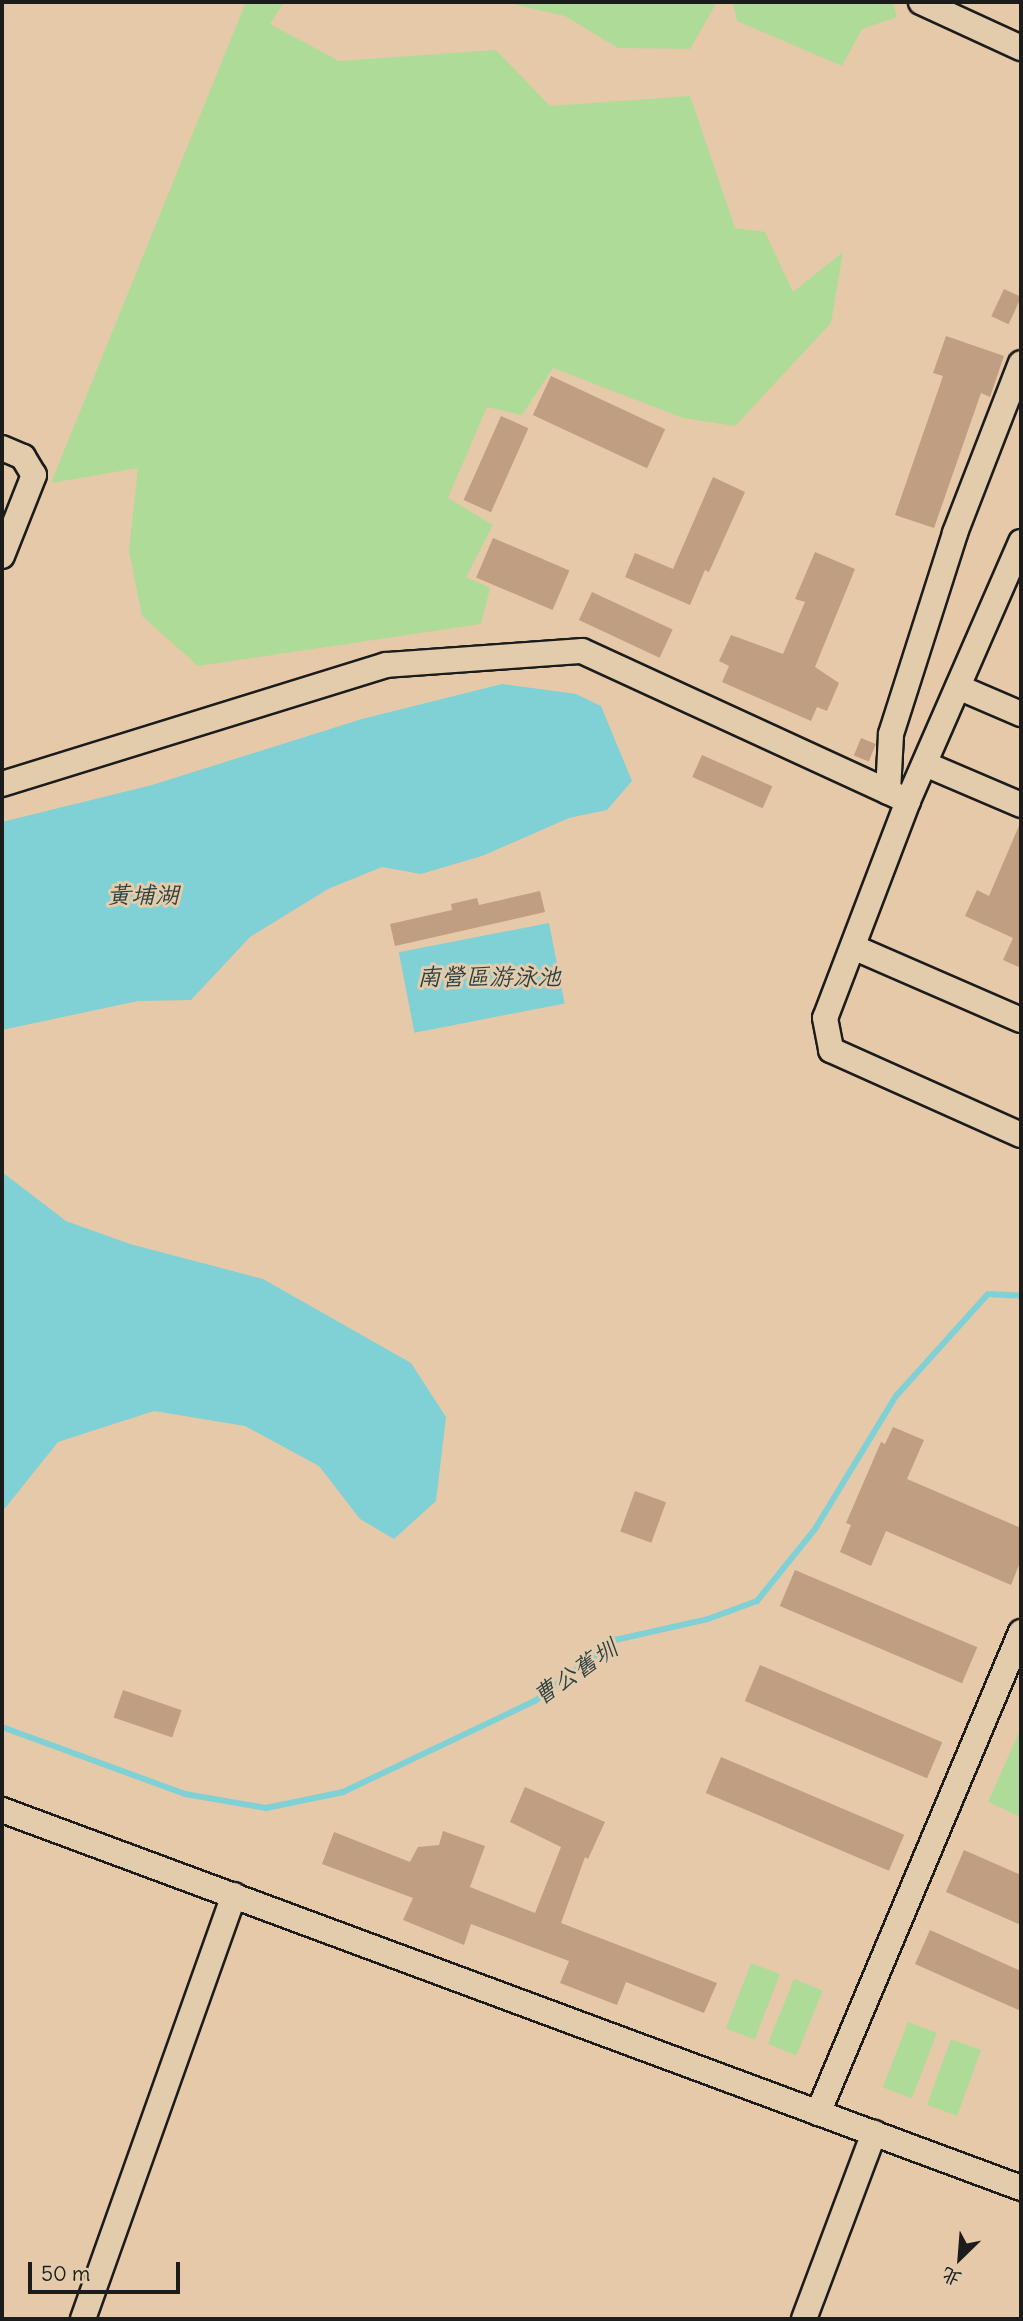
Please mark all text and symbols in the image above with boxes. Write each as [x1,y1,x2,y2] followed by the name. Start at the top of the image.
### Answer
[107,881,179,909] water label: 黃埔湖
[417,963,561,991] water label: 南營區游泳池
[527,1633,623,1711] water label: 曹公舊圳
[925,2223,995,2293] north arrow
[32,2248,184,2292] scale bar
[41,2260,90,2287] text: 50 m
[937,2262,965,2292] text: 北

